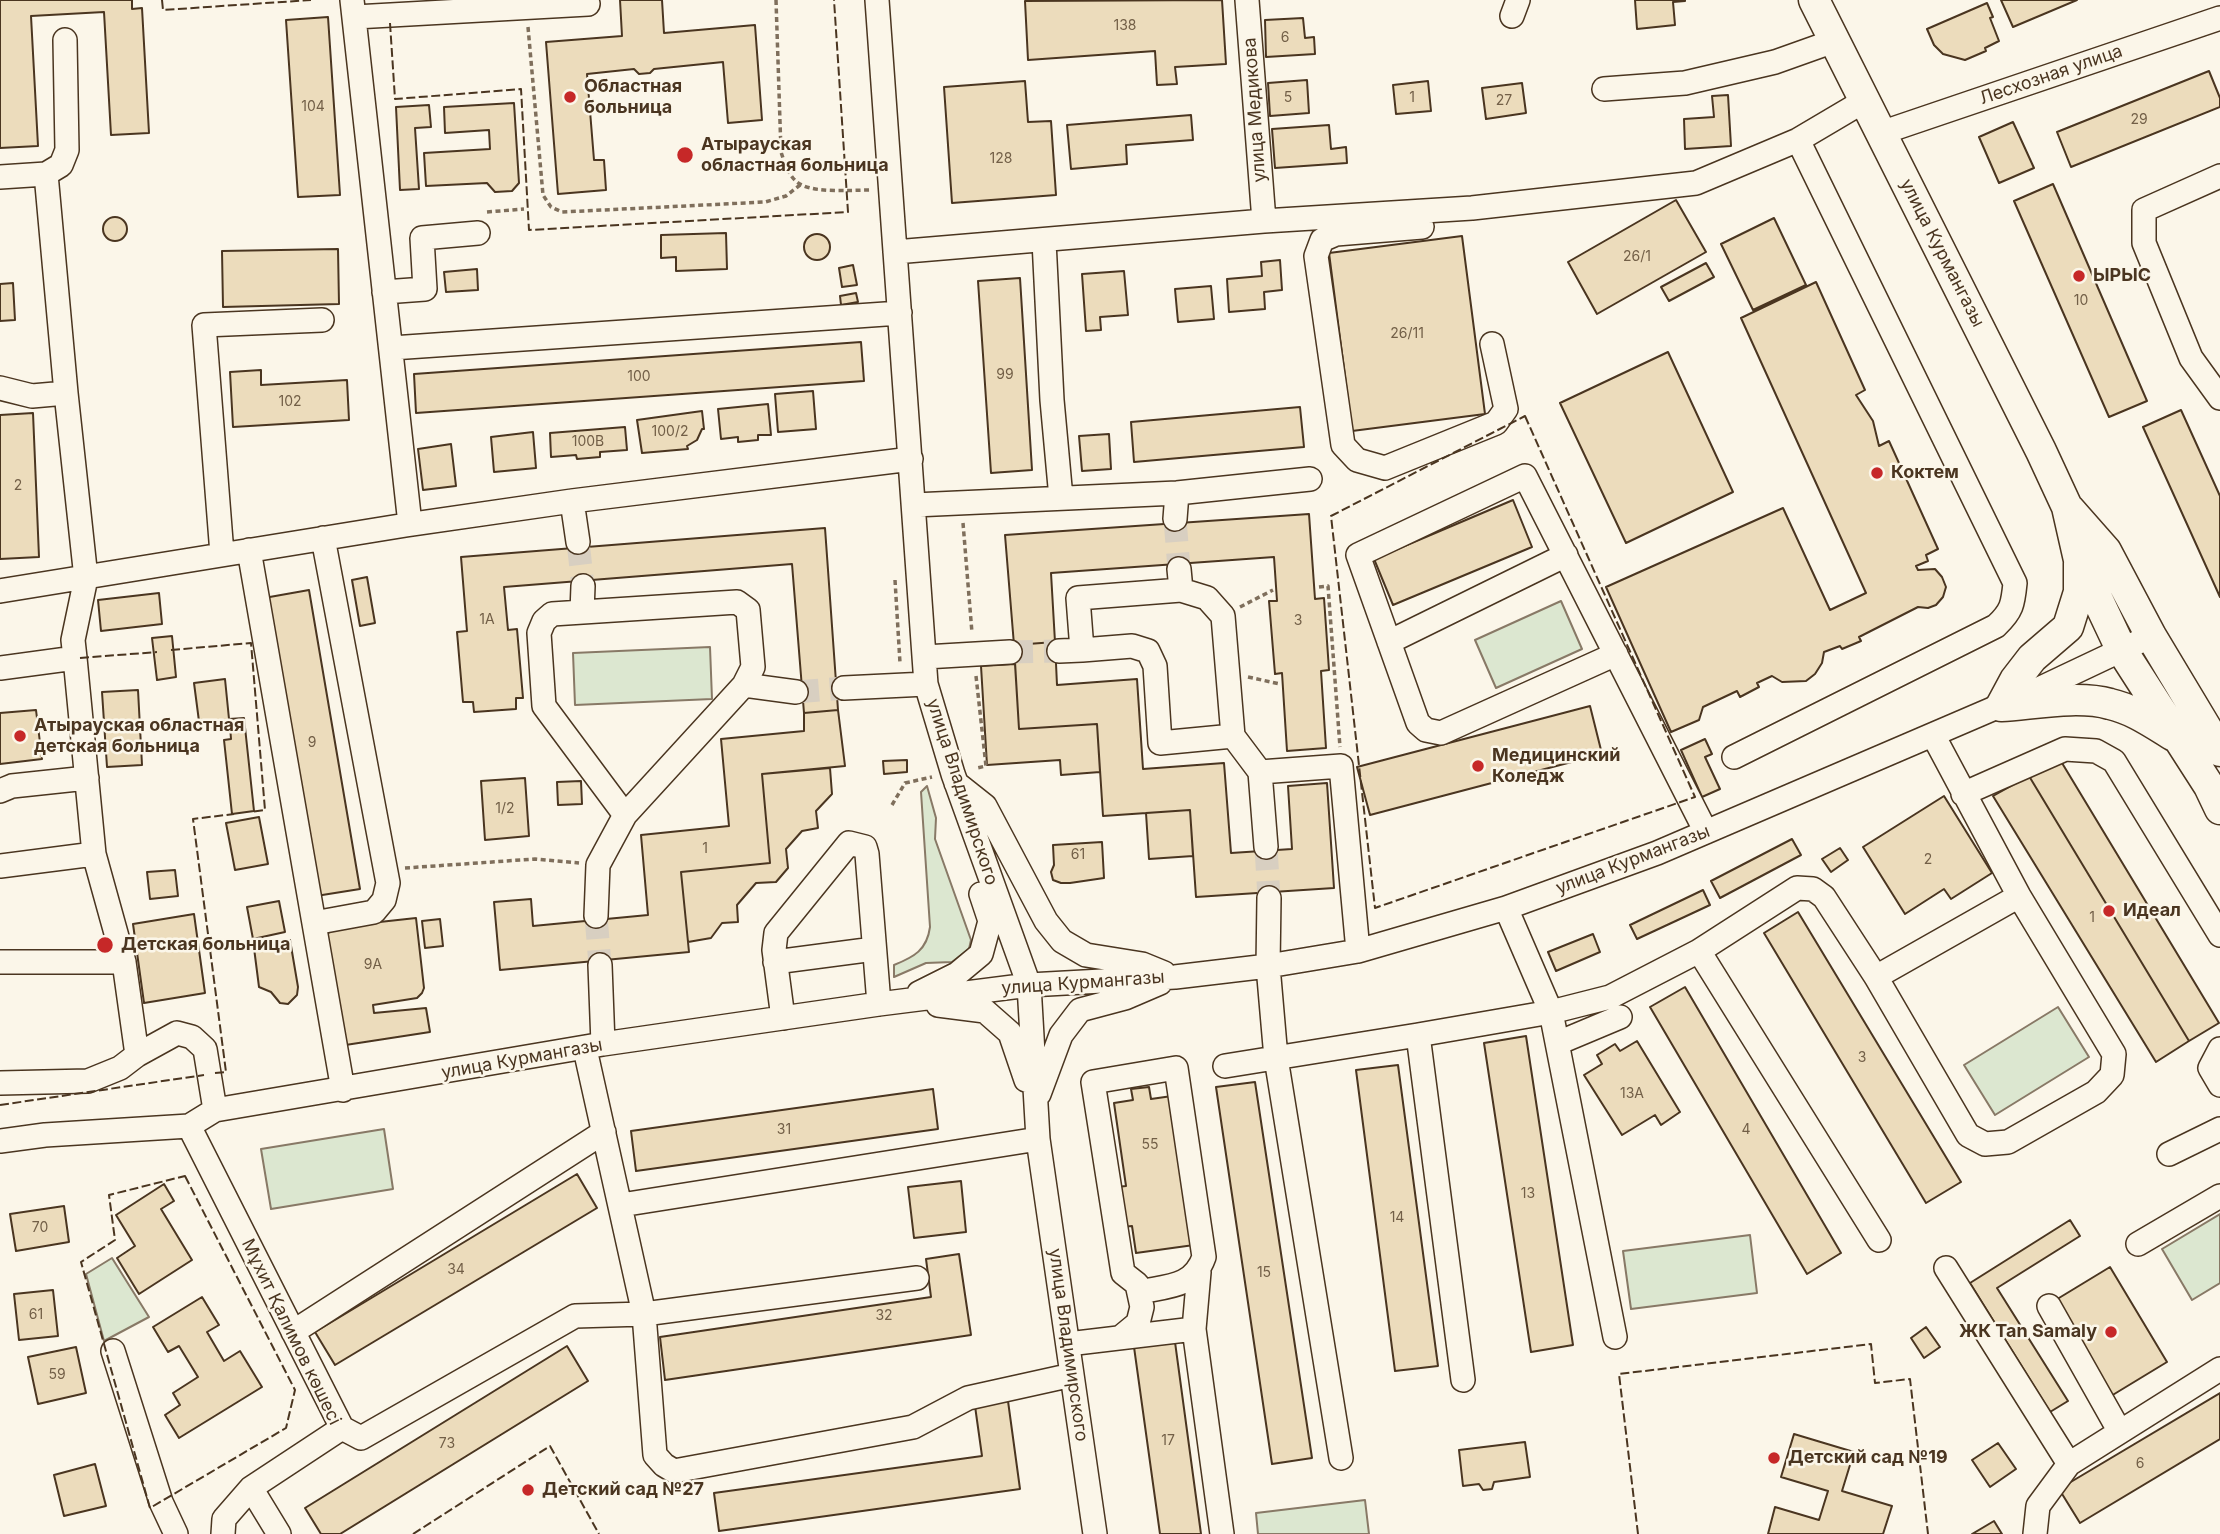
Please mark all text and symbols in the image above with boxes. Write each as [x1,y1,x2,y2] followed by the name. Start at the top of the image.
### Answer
[1113,18,1137,34] house number: 138
[1281,30,1289,46] house number: 6
[1239,37,1271,183] street label: улица Медикова
[1977,40,2125,110] street label: Лесхозная улица
[584,76,682,119] place label: Областная больница
[562,89,578,105] marker: Областная больница
[1284,90,1292,106] house number: 5
[1409,90,1415,106] house number: 1
[1496,93,1512,109] house number: 27
[301,99,325,115] house number: 104
[2130,112,2148,128] house number: 29
[701,134,889,176] place label: Атырауская областная больница
[675,145,695,165] marker: Атырауская областная больница
[990,151,1012,167] house number: 128
[1895,175,1989,331] street label: улица Курмангазы
[1623,249,1651,265] house number: 26/1
[2093,265,2151,287] place label: ЫРЫС
[2071,268,2087,284] marker: ЫРЫС
[2074,293,2088,309] house number: 10
[1390,326,1424,342] house number: 26/11
[996,367,1014,383] house number: 99
[627,369,651,385] house number: 100
[278,394,302,410] house number: 102
[652,424,688,440] house number: 100/2
[572,434,604,450] house number: 100В
[1891,462,1959,484] place label: Коктем
[1869,465,1885,481] marker: Коктем
[14,478,22,494] house number: 2
[479,612,495,628] house number: 1А
[1294,613,1302,629] house number: 3
[922,696,1002,888] street label: улица Владимирского
[34,715,244,758] place label: Атырауская областная детская больница
[12,728,28,744] marker: Атырауская областная детская больница
[308,735,316,751] house number: 9
[1492,745,1620,788] place label: Медицинский Коледж
[1470,758,1486,774] marker: Медицинский Коледж
[495,801,515,817] house number: 1/2
[1553,821,1713,899] street label: улица Курмангазы
[702,841,708,857] house number: 1
[1071,847,1085,863] house number: 61
[1924,852,1932,868] house number: 2
[2123,900,2181,922] place label: Идеал
[2101,903,2117,919] marker: Идеал
[2089,910,2095,926] house number: 1
[121,934,290,956] place label: Детская больница
[95,935,115,955] marker: Детская больница
[364,957,382,973] house number: 9А
[1001,967,1165,999] street label: улица Курмангазы
[440,1034,604,1084] street label: улица Курмангазы
[1858,1050,1866,1066] house number: 3
[1620,1086,1644,1102] house number: 13А
[777,1122,791,1138] house number: 31
[1741,1122,1751,1138] house number: 4
[1141,1137,1159,1153] house number: 55
[1521,1186,1535,1202] house number: 13
[1390,1210,1404,1226] house number: 14
[32,1220,48,1236] house number: 70
[237,1236,345,1428] street label: Мұхит Қалимов көшесі
[1044,1247,1092,1443] street label: улица Владимирского
[447,1262,465,1278] house number: 34
[1257,1265,1271,1281] house number: 15
[29,1307,43,1323] house number: 61
[875,1308,893,1324] house number: 32
[1959,1321,2097,1343] place label: ЖК Tan Samaly
[2103,1324,2119,1340] marker: ЖК Tan Samaly
[48,1367,66,1383] house number: 59
[1161,1433,1175,1449] house number: 17
[439,1436,455,1452] house number: 73
[1788,1447,1948,1469] place label: Детский сад №19
[1766,1450,1782,1466] marker: Детский сад №19
[2136,1456,2144,1472] house number: 6
[542,1479,704,1501] place label: Детский сад №27
[520,1482,536,1498] marker: Детский сад №27

